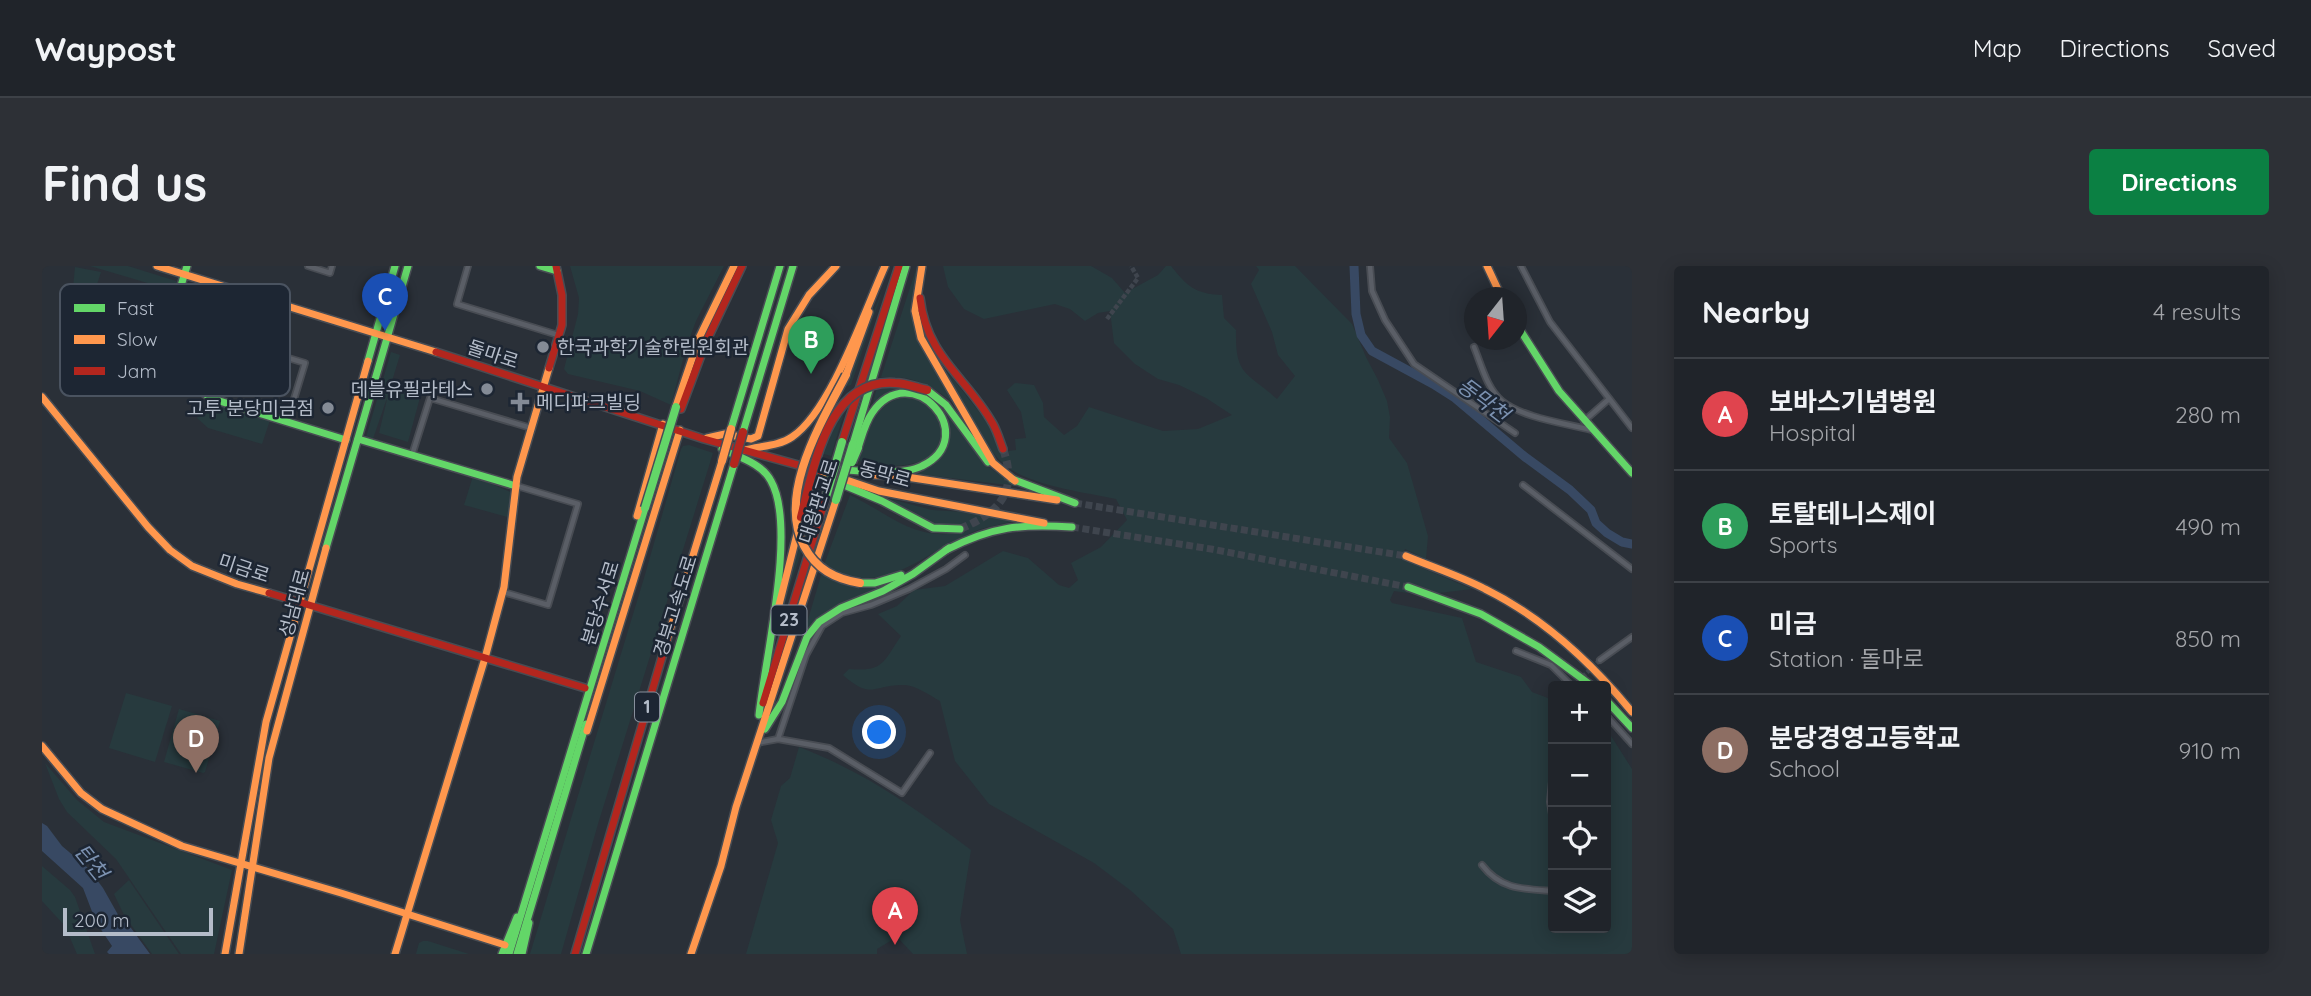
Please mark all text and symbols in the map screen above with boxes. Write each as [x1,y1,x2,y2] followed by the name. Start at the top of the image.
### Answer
[35,28,177,69] text: Waypost
[1973,33,2022,63] text: Map
[2060,33,2170,63] text: Directions
[2208,33,2276,63] text: Saved
[2089,149,2269,215] button: Directions
[42,152,207,213] text: Find us
[362,273,408,331] pin: C
[60,284,290,396] legend
[1464,287,1527,350] north arrow
[1702,293,1810,331] text: Nearby
[117,296,154,320] text: Fast
[2153,297,2241,326] text: 4 results
[788,316,834,374] pin: B
[117,327,158,351] text: Slow
[464,334,522,374] street label: 돌마로
[557,335,749,359] place label: 한국과학기술한림원회관
[535,339,551,355] marker: 한국과학기술한림원회관
[117,359,157,383] text: Jam
[1453,371,1517,429] water label: 동막천
[351,377,473,401] place label: 데블유필라테스
[479,381,495,397] marker: 데블유필라테스
[1769,385,1936,418] text: 보바스기념병원
[536,390,641,414] place label: 메디파크빌딩
[510,392,530,412] marker: 메디파크빌딩
[186,396,314,420] place label: 고투 분당미금점
[320,400,336,416] marker: 고투 분당미금점
[1718,400,1732,429] text: A
[2175,400,2241,429] text: 280 m
[1769,418,1856,447] text: Hospital
[793,456,843,546] street label: 대왕판교로
[857,456,913,492] street label: 동막로
[1769,497,1936,530] text: 토탈테니스제이
[1717,512,1733,541] text: B
[2176,512,2241,541] text: 490 m
[1769,530,1838,559] text: Sports
[215,548,273,588] street label: 미금로
[648,552,702,660] street label: 경부고속도로
[576,558,624,648] street label: 분당수서로
[273,566,315,640] street label: 성남대로
[772,606,806,634] road number: 23
[1769,607,1817,640] text: 미금
[1718,624,1732,653] text: C
[2175,624,2241,653] text: 850 m
[1769,644,1924,673] text: Station · 돌마로
[1548,681,1611,933] map controls
[1548,681,1611,744] button: +
[635,692,659,722] road number: 1
[173,715,219,773] pin: D
[862,715,896,749] your location
[1769,721,1960,754] text: 분당경영고등학교
[1717,736,1733,765] text: D
[2179,736,2241,765] text: 910 m
[1548,744,1611,807] button: −
[1769,754,1840,783] text: School
[1548,807,1611,870] button: locate
[70,838,116,887] water label: 탄천
[1548,870,1611,933] button: layers
[872,887,918,945] pin: A
[63,905,214,937] scale bar
[74,908,130,932] text: 200 m

